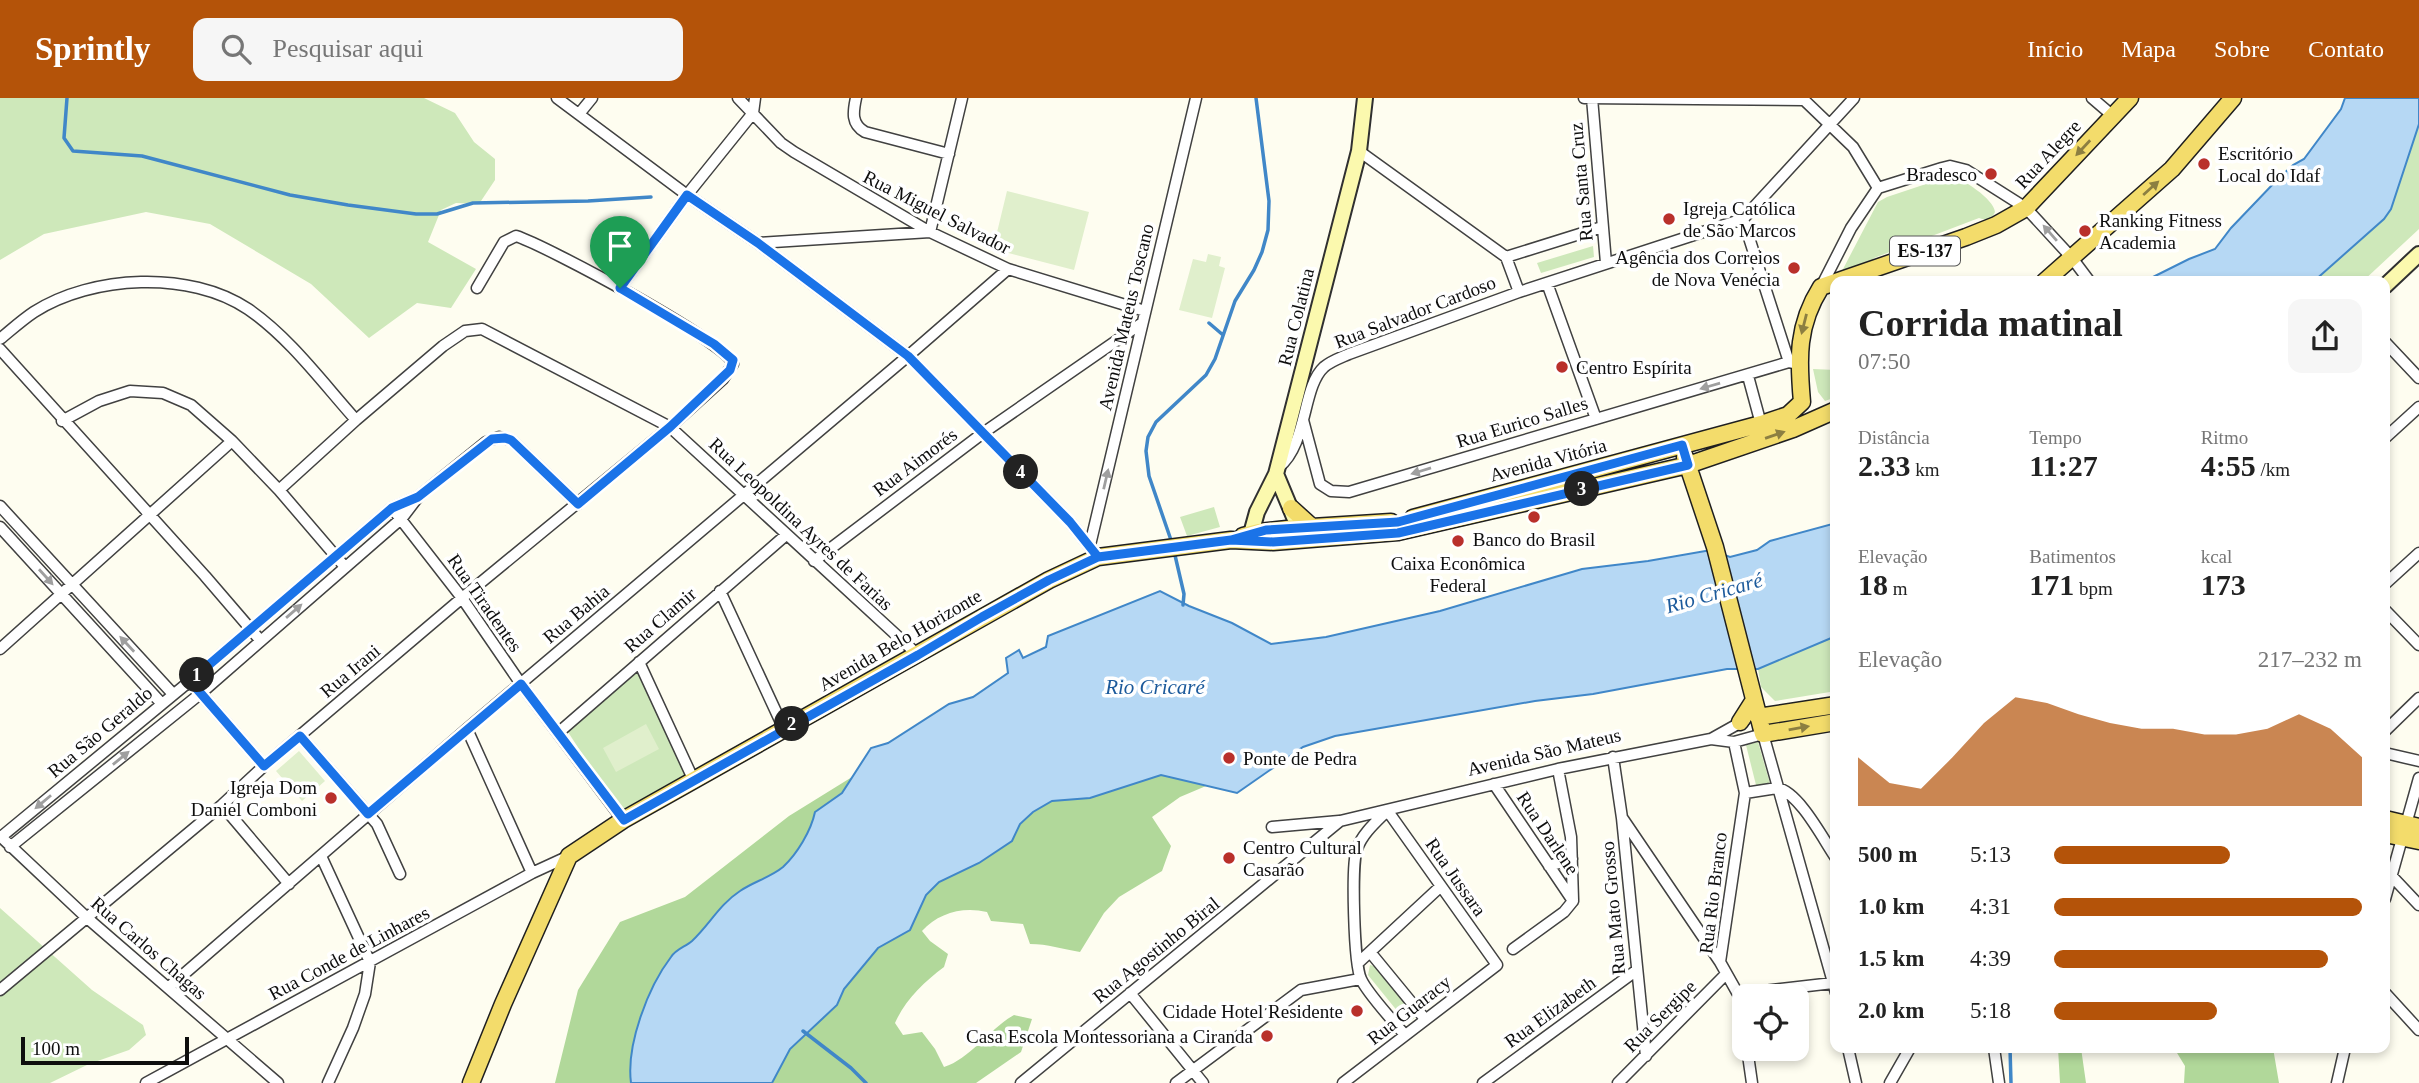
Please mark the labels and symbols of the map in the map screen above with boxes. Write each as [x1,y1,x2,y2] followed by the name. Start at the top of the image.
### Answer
[2011,115,2085,193] street label: Rua Alegre
[1565,122,1597,242] street label: Rua Santa Cruz
[2075,139,2091,157] one-way arrow
[2218,143,2321,186] place label: Escritório Local do Idaf
[2196,156,2212,172] marker: Escritório Local do Idaf
[1906,164,1977,185] place label: Bradesco
[860,166,1015,259] street label: Rua Miguel Salvador
[1983,166,1999,182] marker: Bradesco
[2142,180,2160,196] one-way arrow
[1683,198,1796,241] place label: Igreja Católica de São Marcos
[2099,210,2222,253] place label: Ranking Fitness Academia
[1661,211,1677,227] marker: Igreja Católica de São Marcos
[590,216,650,288] pin
[1094,222,1158,412] street label: Avenida Mateus Toscano
[2077,223,2093,239] marker: Ranking Fitness Academia
[2042,224,2058,242] one-way arrow
[1890,236,1960,266] road number: ES-137
[1615,247,1781,290] place label: Agência dos Correios de Nova Venécia
[1786,260,1802,276] marker: Agência dos Correios de Nova Venécia
[1274,266,1318,368] street label: Rua Colatina
[1331,272,1499,352] street label: Rua Salvador Cardoso
[1798,313,1809,335] one-way arrow
[1576,357,1692,378] place label: Centro Espírita
[1554,359,1570,375] marker: Centro Espírita
[1699,382,1720,392] one-way arrow
[1454,392,1590,452] street label: Rua Eurico Salles
[869,424,961,500] street label: Rua Aimorés
[1765,429,1786,440] one-way arrow
[705,433,897,615] street label: Rua Leopoldina Ayres de Farias
[1487,434,1609,486] street label: Avenida Vitória
[1004,454,1038,490] pin: 4
[1411,466,1432,477] one-way arrow
[1101,467,1112,489] one-way arrow
[1564,472,1600,506] pin: 3
[1526,509,1542,525] marker: Banco do Brasil
[1473,529,1595,550] place label: Banco do Brasil
[1450,533,1466,549] marker: Caixa Econômica Federal
[444,550,526,656] street label: Rua Tiradentes
[1391,553,1526,596] place label: Caixa Econômica Federal
[1662,567,1767,619] water label: Rio Cricaré
[38,568,54,586] one-way arrow
[539,580,614,648] street label: Rua Bahia
[620,583,701,657] street label: Rua Clamir
[815,585,985,695] street label: Avenida Belo Horizonte
[285,603,303,619] one-way arrow
[119,636,135,653] one-way arrow
[316,640,384,702] street label: Rua Irani
[180,658,214,692] pin: 1
[1104,675,1207,699] water label: Rio Cricaré
[44,682,156,782] street label: Rua São Geraldo
[774,706,810,742] pin: 2
[1789,722,1811,733] one-way arrow
[1465,724,1623,780] street label: Avenida São Mateus
[1243,748,1358,769] place label: Ponte de Pedra
[1221,750,1237,766] marker: Ponte de Pedra
[112,751,129,766] one-way arrow
[191,777,317,820] place label: Igreja Dom Daniel Comboni
[1513,788,1583,878] street label: Rua Darlene
[323,790,339,806] marker: Igreja Dom Daniel Comboni
[35,794,52,809] one-way arrow
[1695,831,1731,955] street label: Rua Rio Branco
[1422,834,1491,920] street label: Rua Jussara
[1243,837,1362,880] place label: Centro Cultural Casarão
[1597,840,1629,976] street label: Rua Mato Grosso
[1221,850,1237,866] marker: Centro Cultural Casarão
[87,892,211,1004] street label: Rua Carlos Chagas
[1089,893,1223,1007] street label: Rua Agostinho Biral
[265,902,433,1004] street label: Rua Conde de Linhares
[1363,971,1455,1049] street label: Rua Guaracy
[1501,972,1600,1052] street label: Rua Elizabeth
[1620,976,1700,1056] street label: Rua Sergipe
[1163,1001,1343,1022] place label: Cidade Hotel Residente
[1349,1003,1365,1019] marker: Cidade Hotel Residente
[966,1026,1254,1047] place label: Casa Escola Montessoriana a Ciranda
[1259,1028,1275,1044] marker: Casa Escola Montessoriana a Ciranda
[21,1034,189,1066] scale bar

